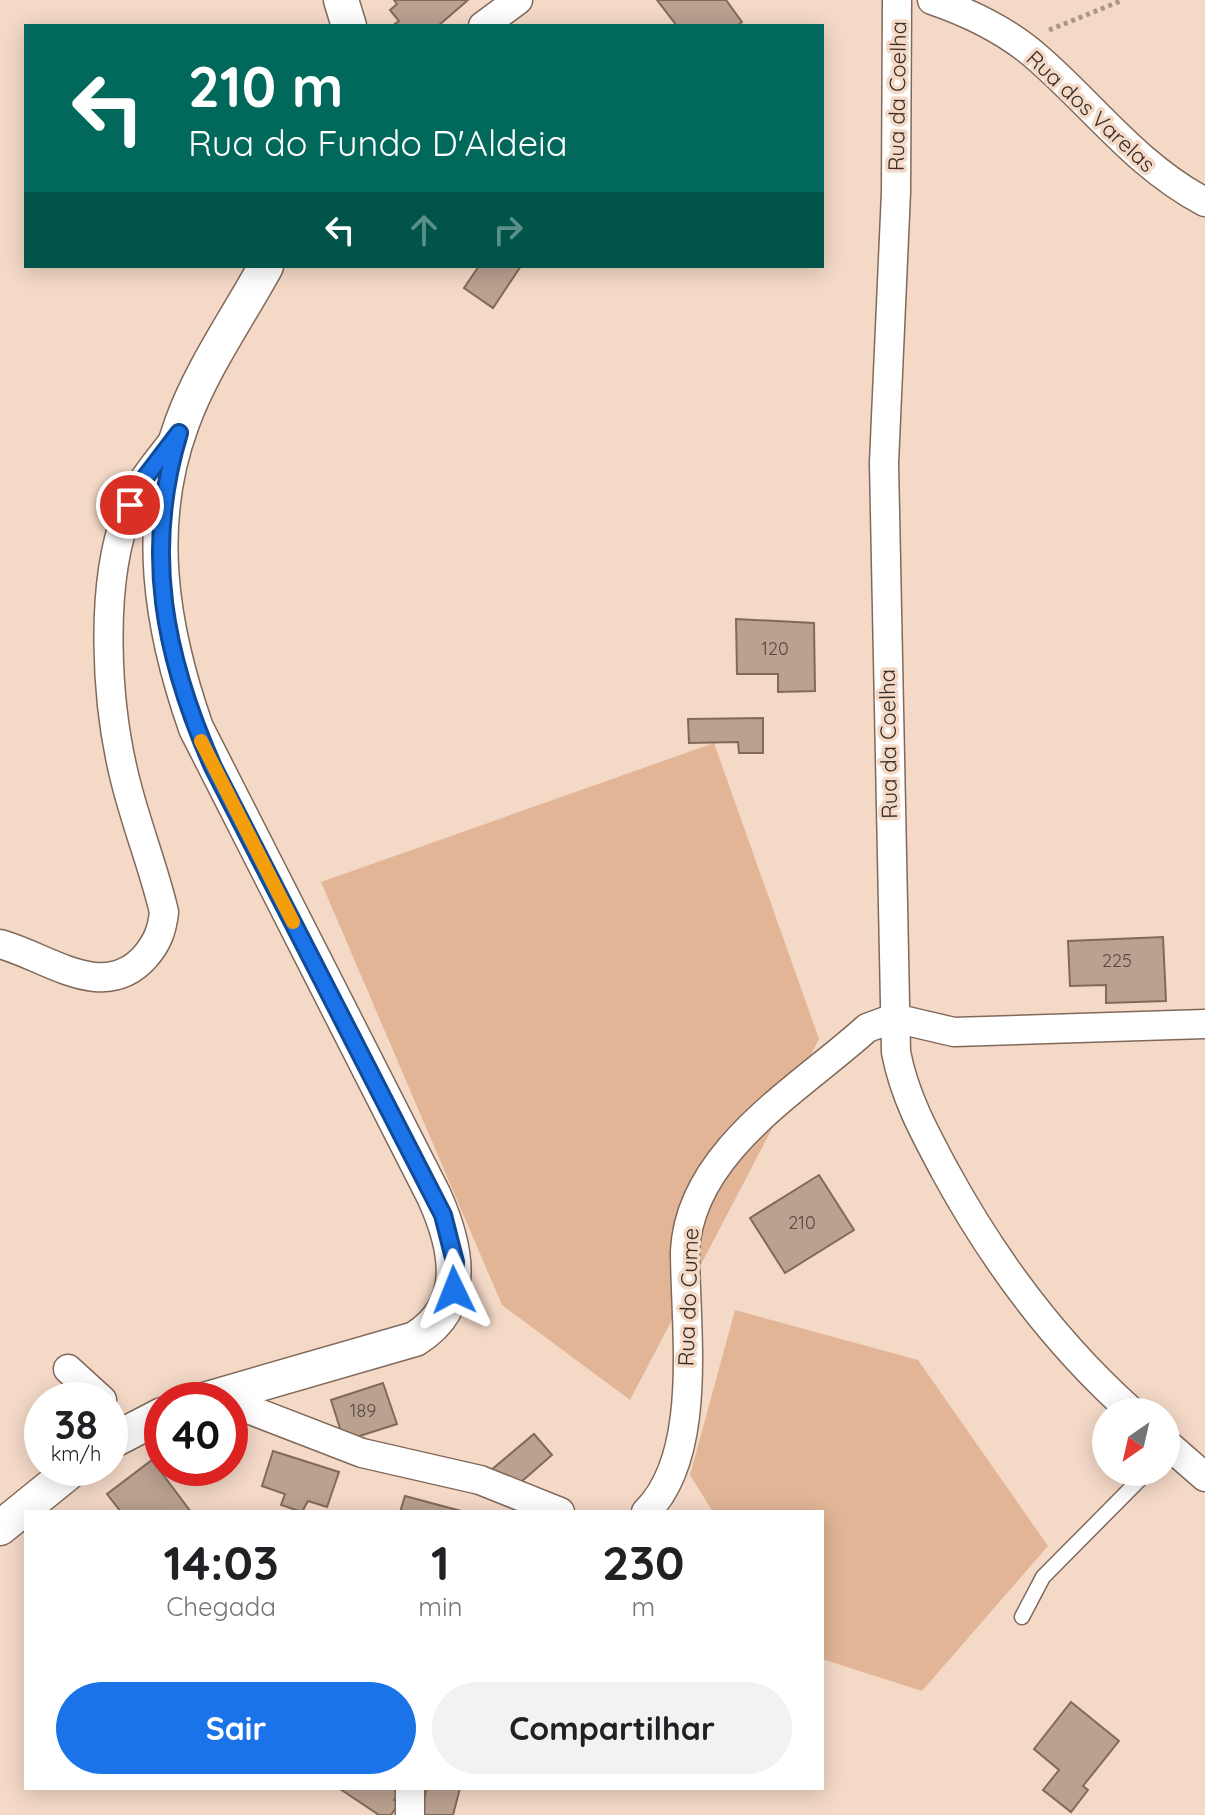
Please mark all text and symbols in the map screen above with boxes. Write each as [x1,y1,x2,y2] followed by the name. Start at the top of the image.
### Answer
[882,21,912,171] street label: Rua da Coelha
[1021,44,1161,178] street label: Rua dos Varelas
[188,51,343,121] text: 210 m
[56,56,160,160] icon: left
[188,120,568,165] text: Rua do Fundo D'Aldeia
[318,208,362,252] icon: left
[402,208,446,252] icon: ahead
[486,208,530,252] icon: right
[96,471,164,539] pin
[108,483,152,527] icon: arrive
[761,637,789,660] house number: 120
[873,669,903,819] street label: Rua da Coelha
[1102,949,1132,972] house number: 225
[788,1211,816,1234] house number: 210
[672,1227,704,1367] street label: Rua do Cume
[412,1248,496,1332] position arrow
[144,1382,248,1486] speed limit sign: 40
[1092,1398,1180,1486] north arrow
[1092,1398,1180,1486] map controls
[54,1399,98,1449] text: 38
[350,1399,376,1422] house number: 189
[51,1441,101,1466] text: km/h
[163,1532,279,1592] text: 14:03
[431,1532,450,1592] text: 1
[602,1532,685,1592] text: 230
[166,1590,276,1623] text: Chegada
[418,1590,463,1623] text: min
[631,1590,655,1623] text: m
[56,1682,416,1774] button: Sair
[432,1682,792,1774] button: Compartilhar

